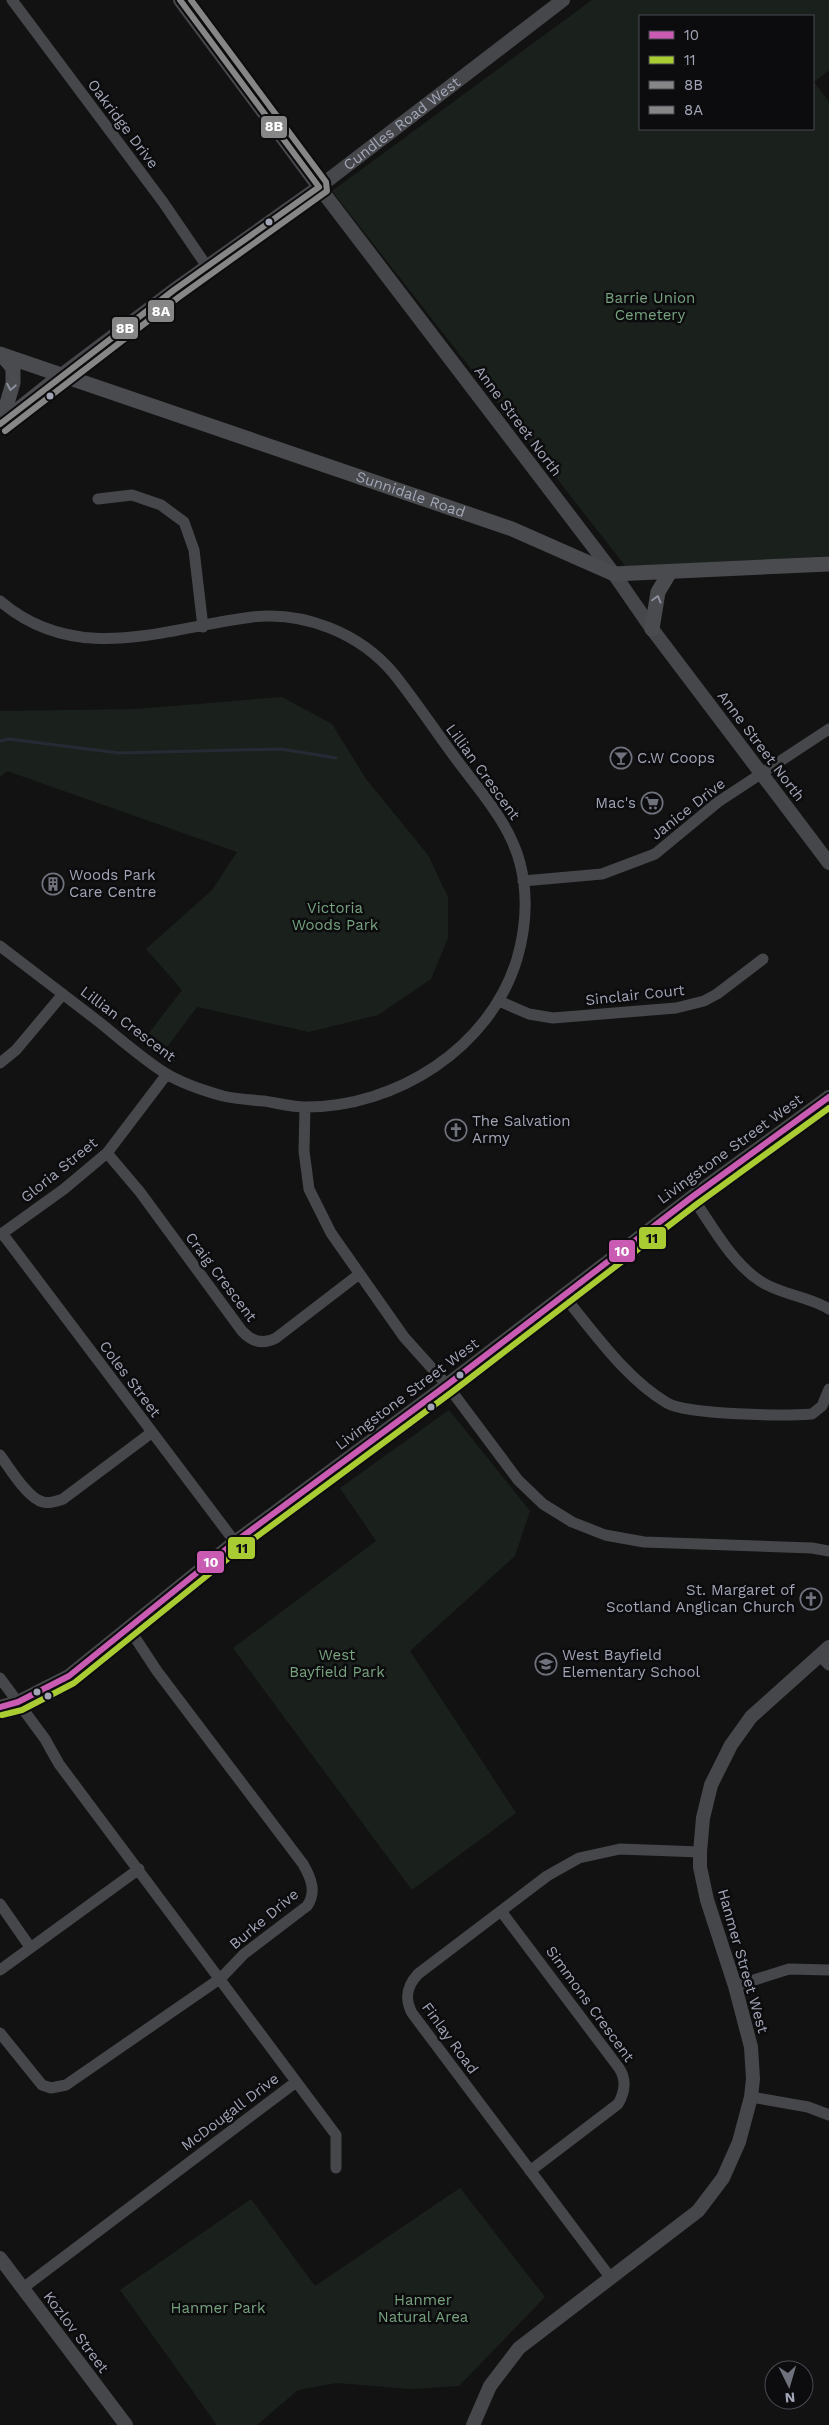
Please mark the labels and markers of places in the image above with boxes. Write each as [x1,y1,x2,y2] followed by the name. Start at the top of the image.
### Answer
[264,217,274,227] unlabelled marker
[45,391,55,401] unlabelled marker
[609,746,633,770] bar icon: C.W Coops
[637,749,715,767] place label: C.W Coops
[640,791,664,815] supermarket icon: Mac's
[595,794,636,812] place label: Mac's
[69,866,156,901] place label: Woods Park Care Centre
[41,872,65,896] building icon: Woods Park Care Centre
[472,1112,570,1147] place label: The Salvation Army
[444,1118,468,1142] church icon: The Salvation Army
[455,1370,465,1380] unlabelled marker
[426,1402,436,1412] unlabelled marker
[606,1581,795,1616] place label: St. Margaret of Scotland Anglican Church
[799,1587,823,1611] church icon: St. Margaret of Scotland Anglican Church
[562,1646,701,1681] place label: West Bayfield Elementary School
[534,1652,558,1676] school or university icon: West Bayfield Elementary School
[32,1687,42,1697] unlabelled marker
[43,1691,53,1701] unlabelled marker

